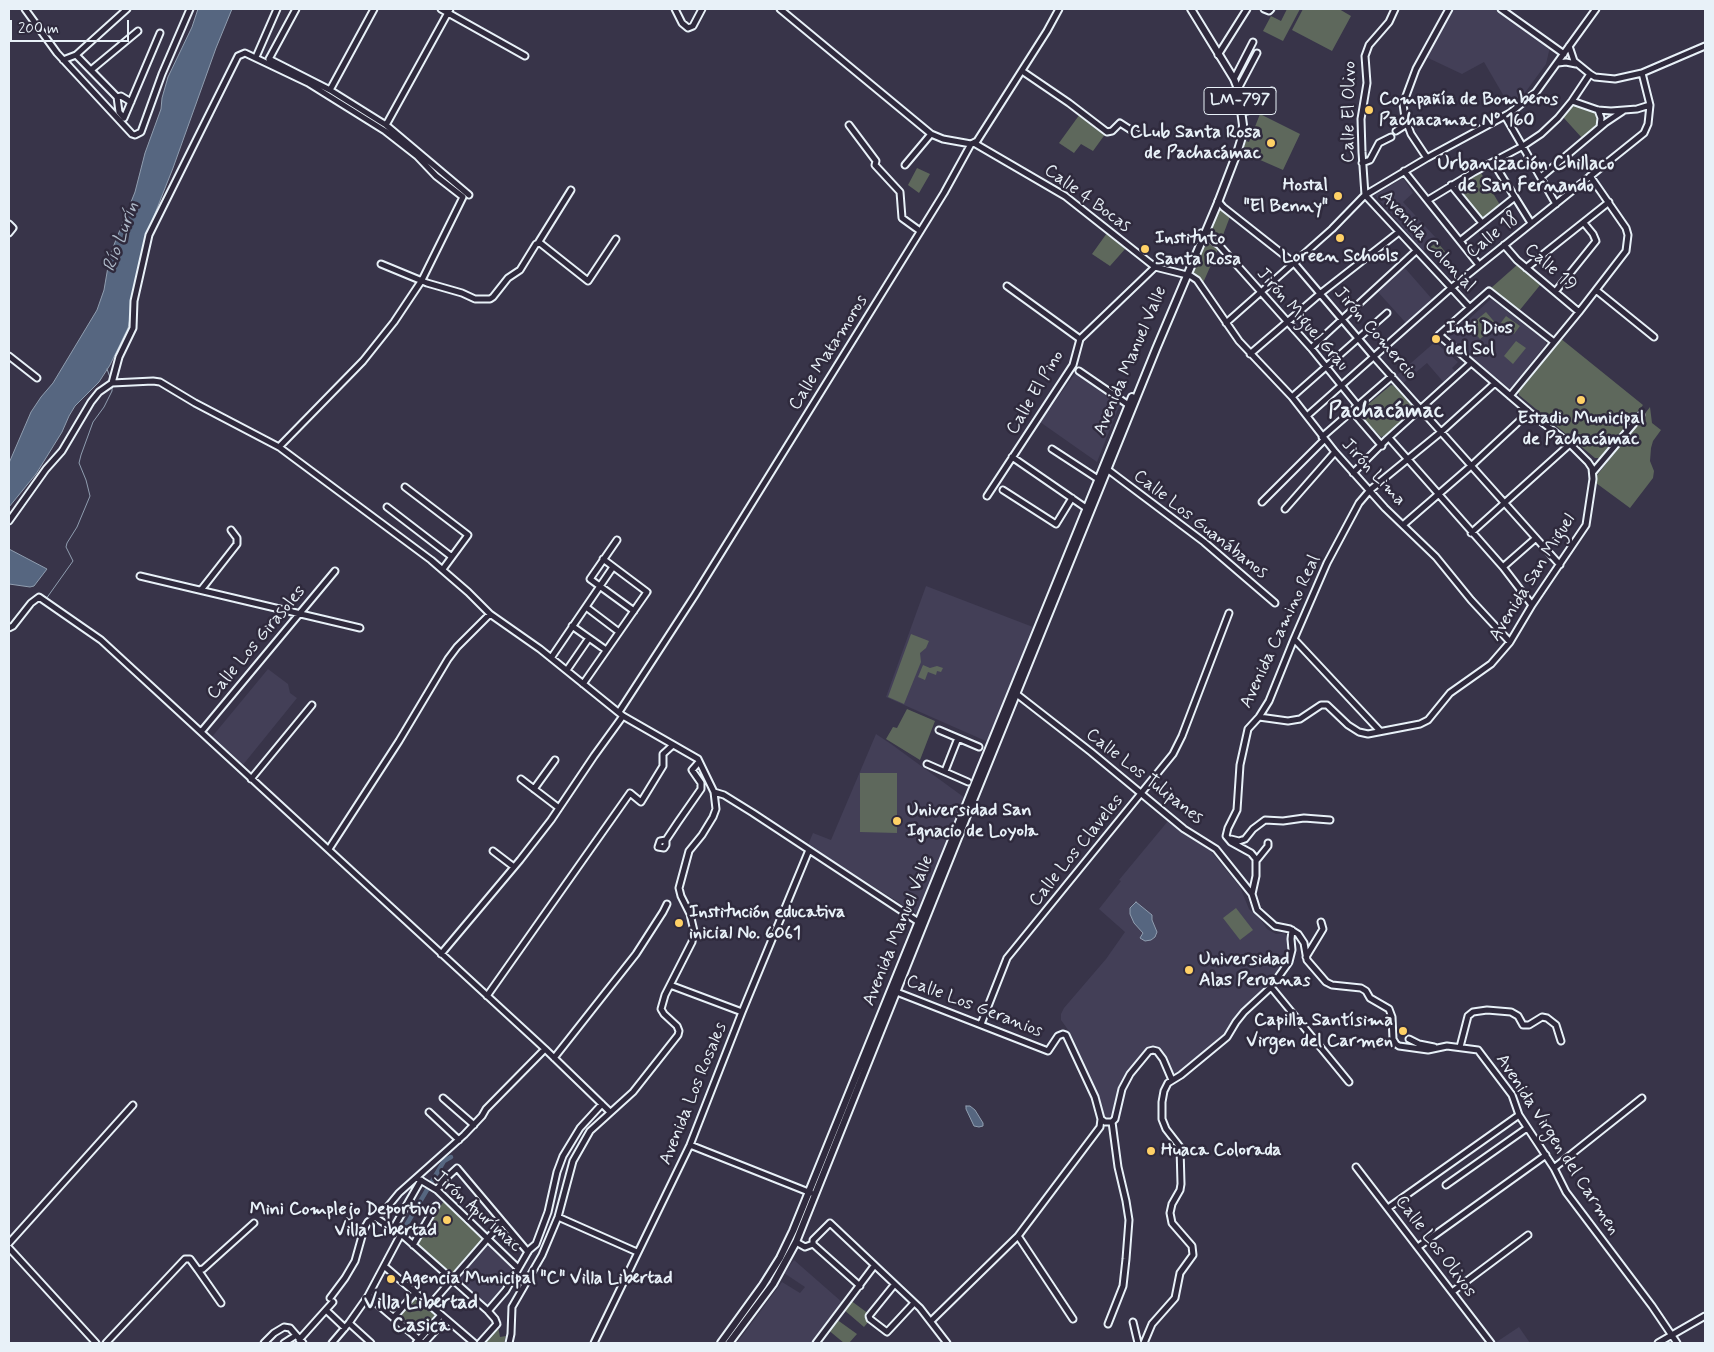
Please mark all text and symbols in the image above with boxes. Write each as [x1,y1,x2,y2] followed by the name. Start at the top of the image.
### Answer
[12,10,131,42] scale bar
[18,19,59,39] text: 200 m
[1338,61,1362,163] street label: Calle El Olivo
[1204,88,1276,114] road number: LM-797
[1379,89,1558,132] place label: Compañía de Bomberos Pachacamac Nº 160
[1363,104,1375,116] marker: Compañía de Bomberos Pachacamac Nº 160
[1130,122,1261,164] place label: CLub Santa Rosa de Pachacámac
[1265,137,1277,149] marker: CLub Santa Rosa de Pachacámac
[1438,154,1614,198] district label: Urbanización Chillaco de San Fernando
[1039,160,1135,238] street label: Calle 4 Bocas
[1244,175,1328,218] place label: Hostal "El Benny"
[1375,187,1479,297] street label: Avenida Colonial
[1332,190,1344,202] marker: Hostal "El Benny"
[99,199,145,275] water label: Río Lurín
[1462,208,1524,264] street label: Calle 18
[1155,228,1241,270] place label: Instituto Santa Rosa
[1334,232,1346,244] marker: Loreen Schools
[1519,239,1581,297] street label: Calle 19
[1139,243,1151,255] marker: Instituto Santa Rosa
[1282,246,1398,268] place label: Loreen Schools
[1251,264,1353,376] street label: Jirón Miguel Grau
[1090,283,1172,439] street label: Avenida Manuel Valle
[1329,283,1421,385] street label: Jirón Comercio
[785,291,873,415] street label: Calle Matamoros
[1446,318,1513,360] place label: Inti Dios del Sol
[1430,333,1442,345] marker: Inti Dios del Sol
[1002,347,1070,439] street label: Calle El Pino
[1575,394,1587,406] marker: Estadio Municipal de Pachacámac
[1328,399,1444,425] district label: Pachacámac
[1518,408,1644,450] place label: Estadio Municipal de Pachacámac
[1336,435,1410,511] street label: Jirón Lima
[1128,466,1272,584] street label: Calle Los Guanábanos
[1485,510,1581,646] street label: Avenida San Miguel
[1236,552,1326,712] street label: Avenida Camino Real
[203,582,311,704] street label: Calle Los Girasoles
[1081,724,1207,830] street label: Calle Los Tulipanes
[1025,790,1129,912] street label: Calle Los Claveles
[907,800,1038,842] place label: Universidad San Ignacio de Loyola
[891,815,903,827] marker: Universidad San Ignacio de Loyola
[859,853,939,1009] street label: Avenida Manuel Valle
[689,902,845,944] place label: Institución educativa inicial No. 6061
[673,917,685,929] marker: Institución educativa inicial No. 6061
[1199,949,1310,992] place label: Universidad Alas Peruanas
[1183,964,1195,976] marker: Universidad Alas Peruanas
[903,971,1045,1043] street label: Calle Los Geranios
[1246,1010,1393,1052] place label: Capilla Santísima Virgen del Carmen
[656,1020,732,1168] street label: Avenida Los Rosales
[1397,1025,1409,1037] marker: Capilla Santísima Virgen del Carmen
[1490,1050,1624,1240] street label: Avenida Virgen del Carmen
[1161,1140,1281,1162] place label: Huaca Colorada
[1145,1145,1157,1157] marker: Huaca Colorada
[428,1167,526,1257] street label: Jirón Apurímac
[1390,1192,1480,1302] street label: Calle Los Olivos
[250,1199,437,1242] place label: Mini Complejo Deportivo Villa Libertad
[441,1214,453,1226] marker: Mini Complejo Deportivo Villa Libertad
[401,1268,673,1290] place label: Agencia Municipal "C" Villa Libertad
[385,1273,397,1285] marker: Agencia Municipal "C" Villa Libertad
[364,1292,478,1339] district label: Villa Libertad Casica

